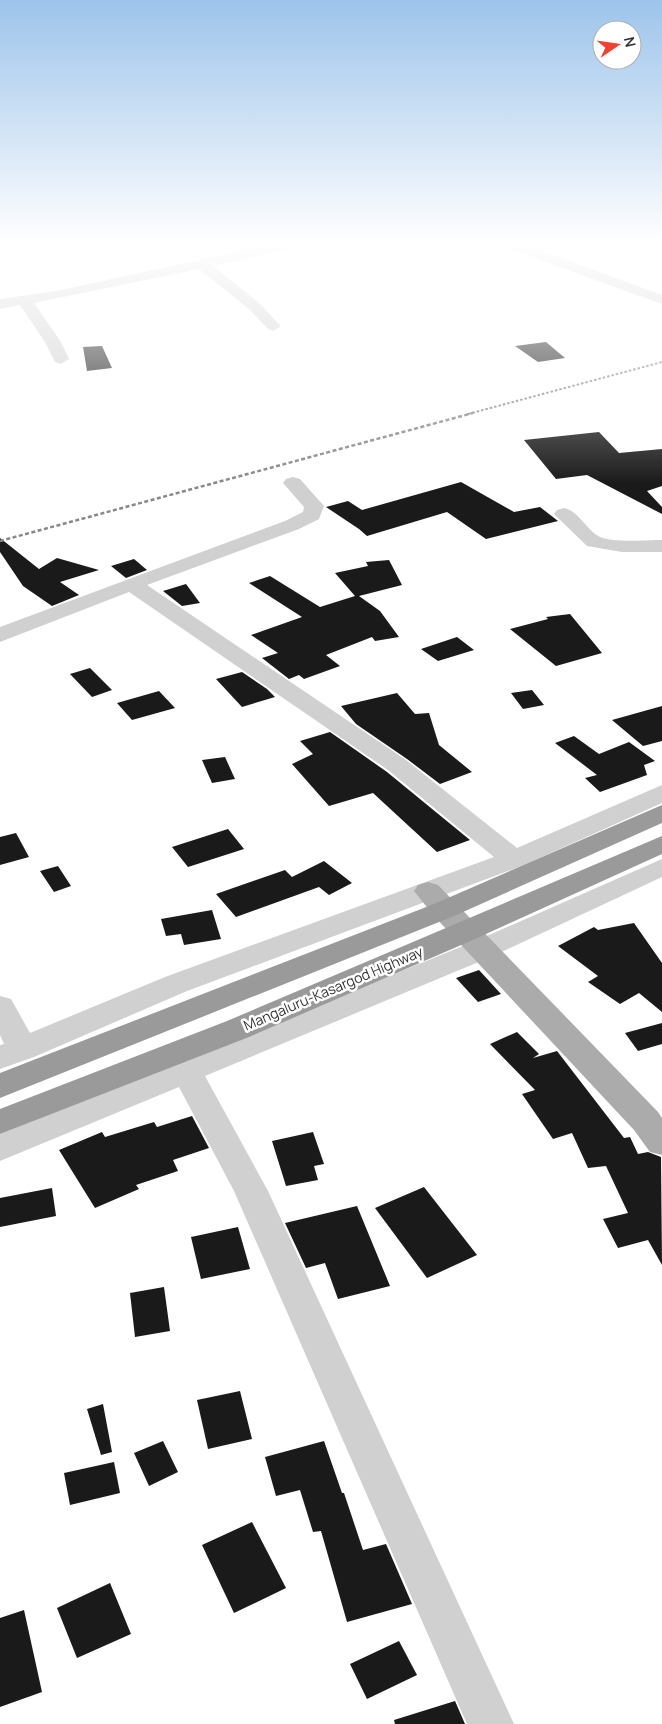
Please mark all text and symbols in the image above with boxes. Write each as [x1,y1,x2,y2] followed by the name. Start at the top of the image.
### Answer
[592,20,642,70] north arrow
[620,35,641,49] text: N
[240,941,426,1034] street label: Mangaluru-Kasargod Highway

